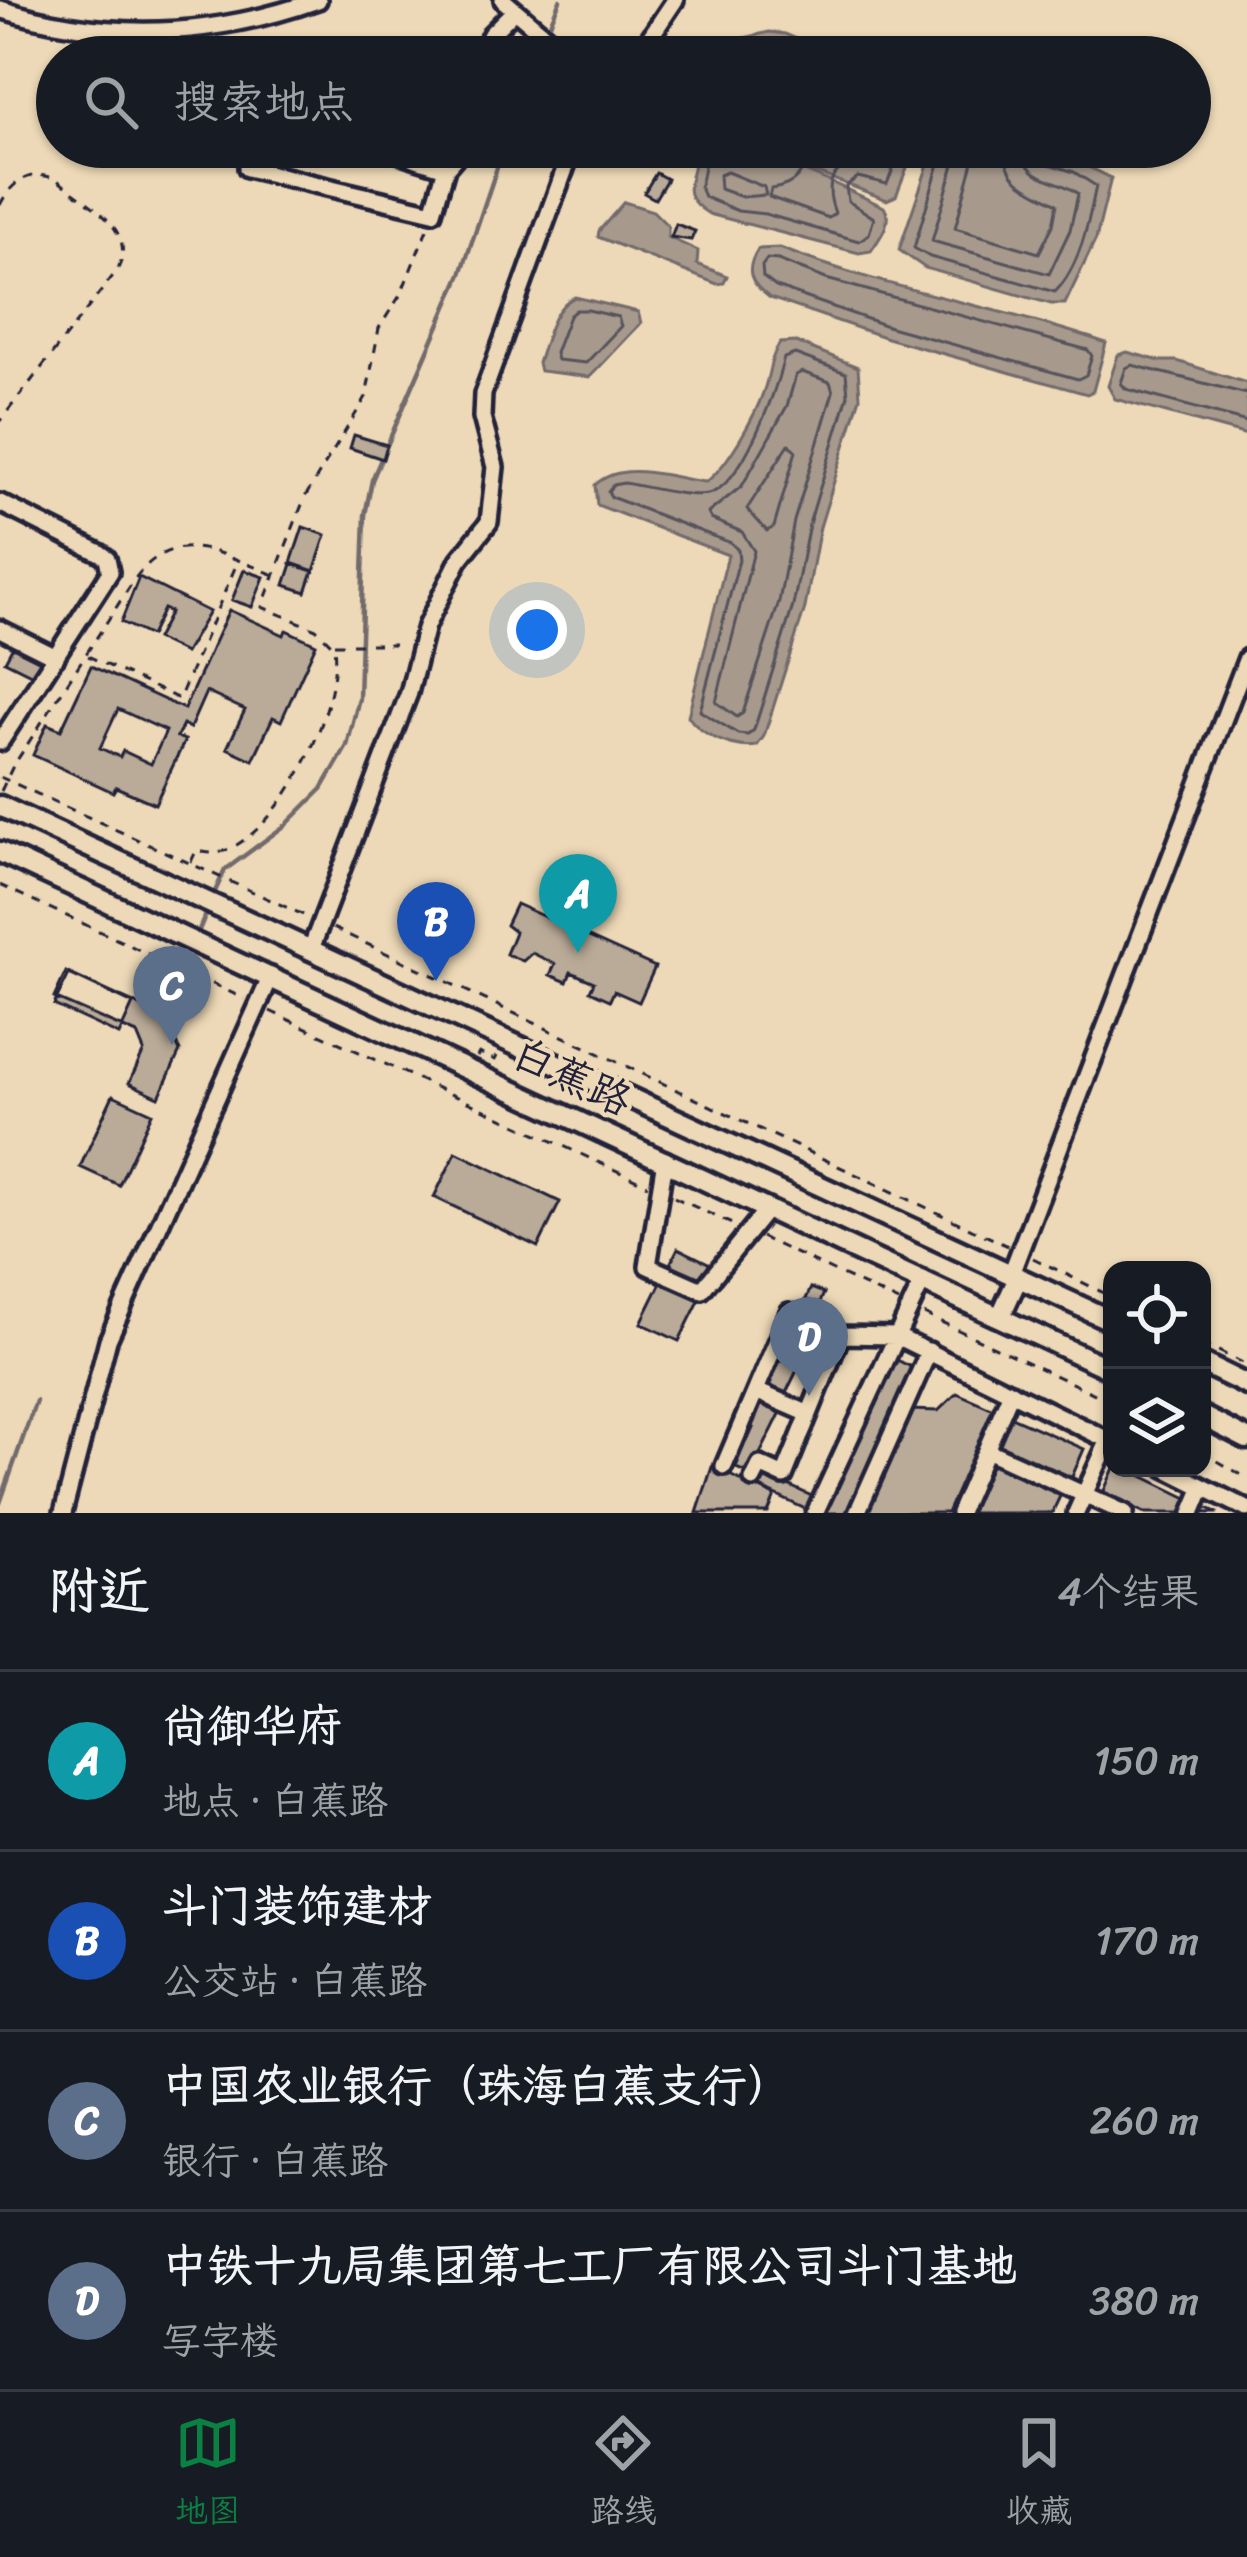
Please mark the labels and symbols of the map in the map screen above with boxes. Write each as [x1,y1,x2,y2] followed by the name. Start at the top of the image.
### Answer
[507,600,567,660] your location
[539,854,617,953] pin: A
[397,882,475,981] pin: B
[133,946,211,1045] pin: C
[499,1017,645,1137] street label: 白蕉路
[770,1297,848,1396] pin: D

